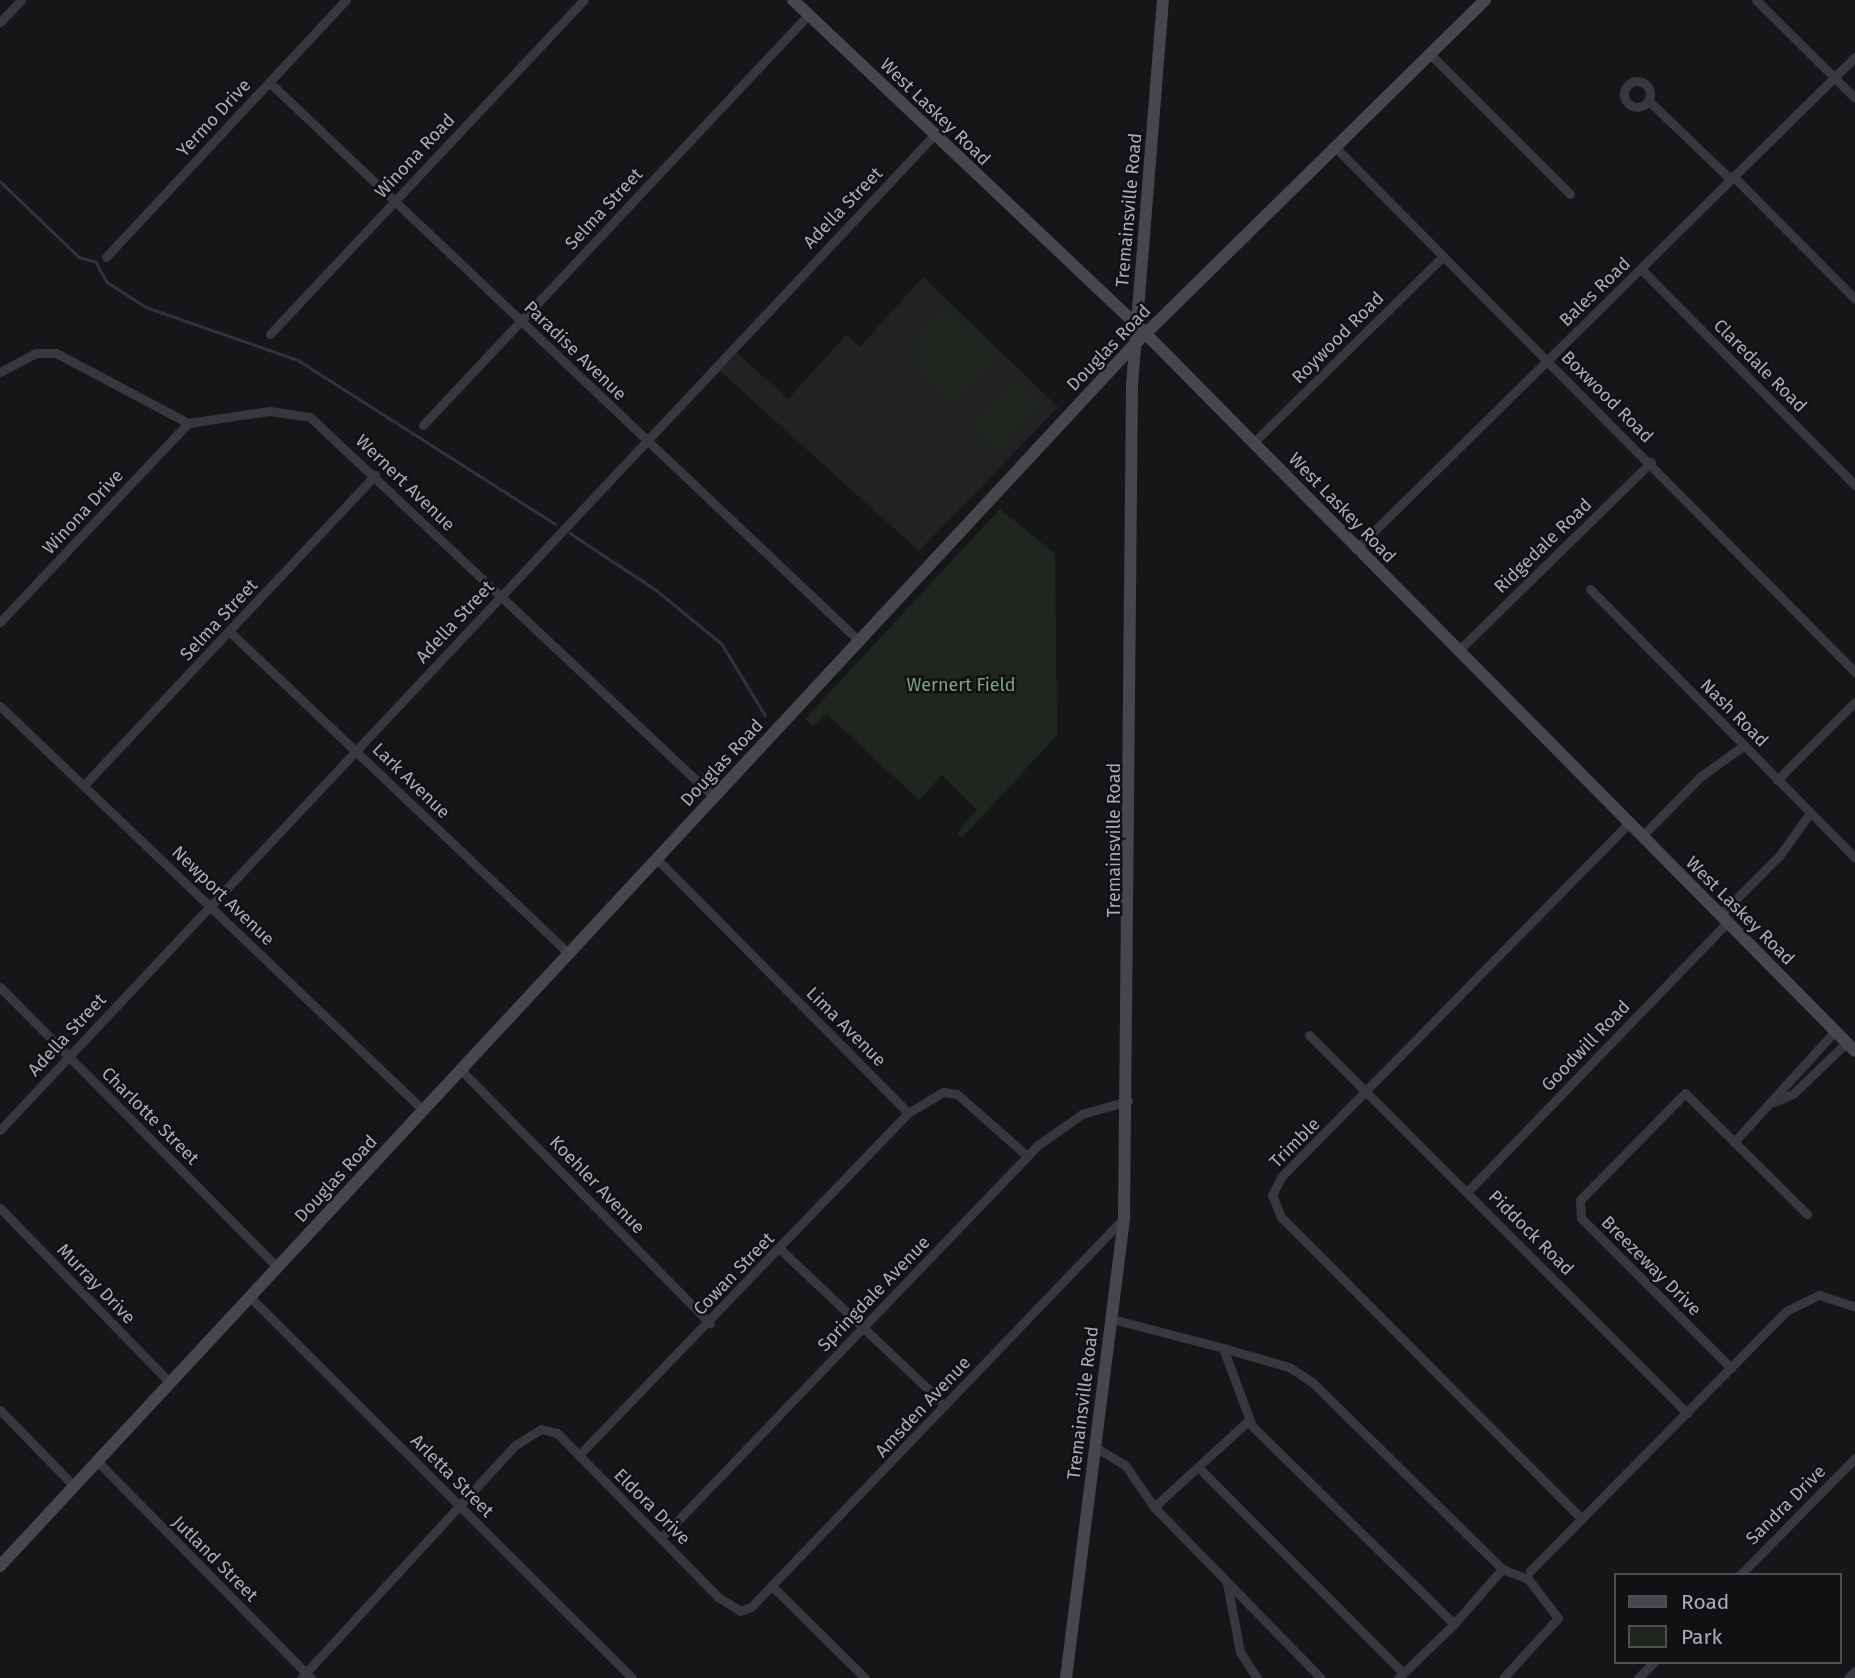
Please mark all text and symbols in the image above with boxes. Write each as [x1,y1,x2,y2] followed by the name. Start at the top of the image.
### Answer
[875,54,995,170] street label: West Laskey Road
[173,75,255,161] street label: Yermo Drive
[370,109,460,203] street label: Winona Road
[1112,132,1146,288] street label: Tremainsville Road
[799,163,887,253] street label: Adella Street
[561,164,647,254] street label: Selma Street
[1555,253,1635,331] street label: Bales Road
[1288,288,1388,388] street label: Roywood Road
[519,297,631,405] street label: Paradise Avenue
[1063,300,1155,396] street label: Douglas Road
[1709,315,1811,417] street label: Claredale Road
[1557,347,1657,447] street label: Boxwood Road
[351,430,459,536] street label: Wernert Avenue
[1284,448,1400,568] street label: West Laskey Road
[38,465,128,559] street label: Winona Drive
[1490,494,1596,598] street label: Ridgedale Road
[176,575,262,665] street label: Selma Street
[411,576,499,668] street label: Adella Street
[906,674,1016,696] park label: Wernert Field
[1696,675,1772,751] street label: Nash Road
[676,715,768,811] street label: Douglas Road
[368,739,454,823] street label: Lark Avenue
[1103,763,1125,917] street label: Tremainsville Road
[167,842,279,950] street label: Newport Avenue
[1681,852,1799,970] street label: West Laskey Road
[802,983,890,1071] street label: Lima Avenue
[23,989,111,1081] street label: Adella Street
[1537,996,1635,1096] street label: Goodwill Road
[97,1063,203,1169] street label: Charlotte Street
[1265,1113,1325,1173] street label: Trimble
[290,1131,382,1227] street label: Douglas Road
[545,1132,649,1238] street label: Koehler Avenue
[1484,1186,1578,1280] street label: Piddock Road
[1597,1212,1705,1320] street label: Breezeway Drive
[689,1228,779,1320] street label: Cowan Street
[813,1232,935,1356] street label: Springdale Avenue
[52,1239,140,1329] street label: Murray Drive
[1063,1325,1103,1481] street label: Tremainsville Road
[871,1352,975,1462] street label: Amsden Avenue
[406,1430,498,1522] street label: Arletta Street
[1742,1461,1830,1549] street label: Sandra Drive
[609,1464,695,1550] street label: Eldora Drive
[168,1512,262,1606] street label: Jutland Street
[1614,1573,1841,1664] legend
[1681,1589,1729,1615] text: Road
[1681,1624,1722,1650] text: Park

